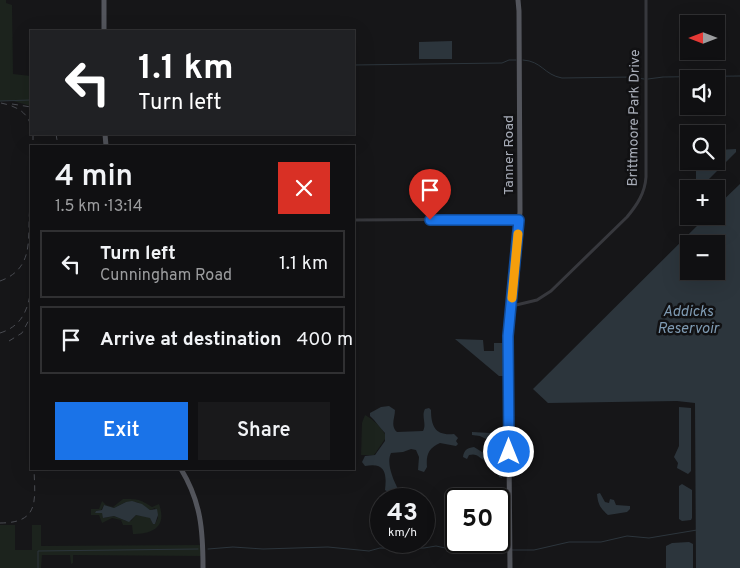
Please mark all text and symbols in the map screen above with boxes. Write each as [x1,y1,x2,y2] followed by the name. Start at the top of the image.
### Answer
[680,15,725,60] north arrow
[680,15,725,280] map controls
[138,47,234,91] text: 1.1 km
[625,49,644,187] street label: Brittmoore Park Drive
[55,50,120,115] icon: left
[680,70,725,115] button: sound
[138,90,221,117] text: Turn left
[501,115,518,195] street label: Tanner Road
[680,125,725,170] button: search
[55,159,133,196] text: 4 min
[278,162,330,214] button: close
[409,169,451,220] pin
[416,176,444,204] icon: arrive
[680,180,725,225] button: +
[55,197,143,217] text: 1.5 km · 13:14
[680,235,725,280] button: −
[100,242,176,266] text: Turn left
[57,250,85,278] icon: left
[279,252,328,276] text: 1.1 km
[100,266,232,286] text: Cunningham Road
[657,303,720,339] water label: Addicks Reservoir
[57,326,85,354] icon: arrive
[100,328,281,352] text: Arrive at destination
[296,328,353,352] text: 400 m
[55,402,188,460] button: Exit
[198,402,330,460] button: Share
[482,425,534,477] position arrow
[445,488,510,553] speed limit sign: 50
[387,498,418,530] text: 43
[388,525,417,541] text: km/h

